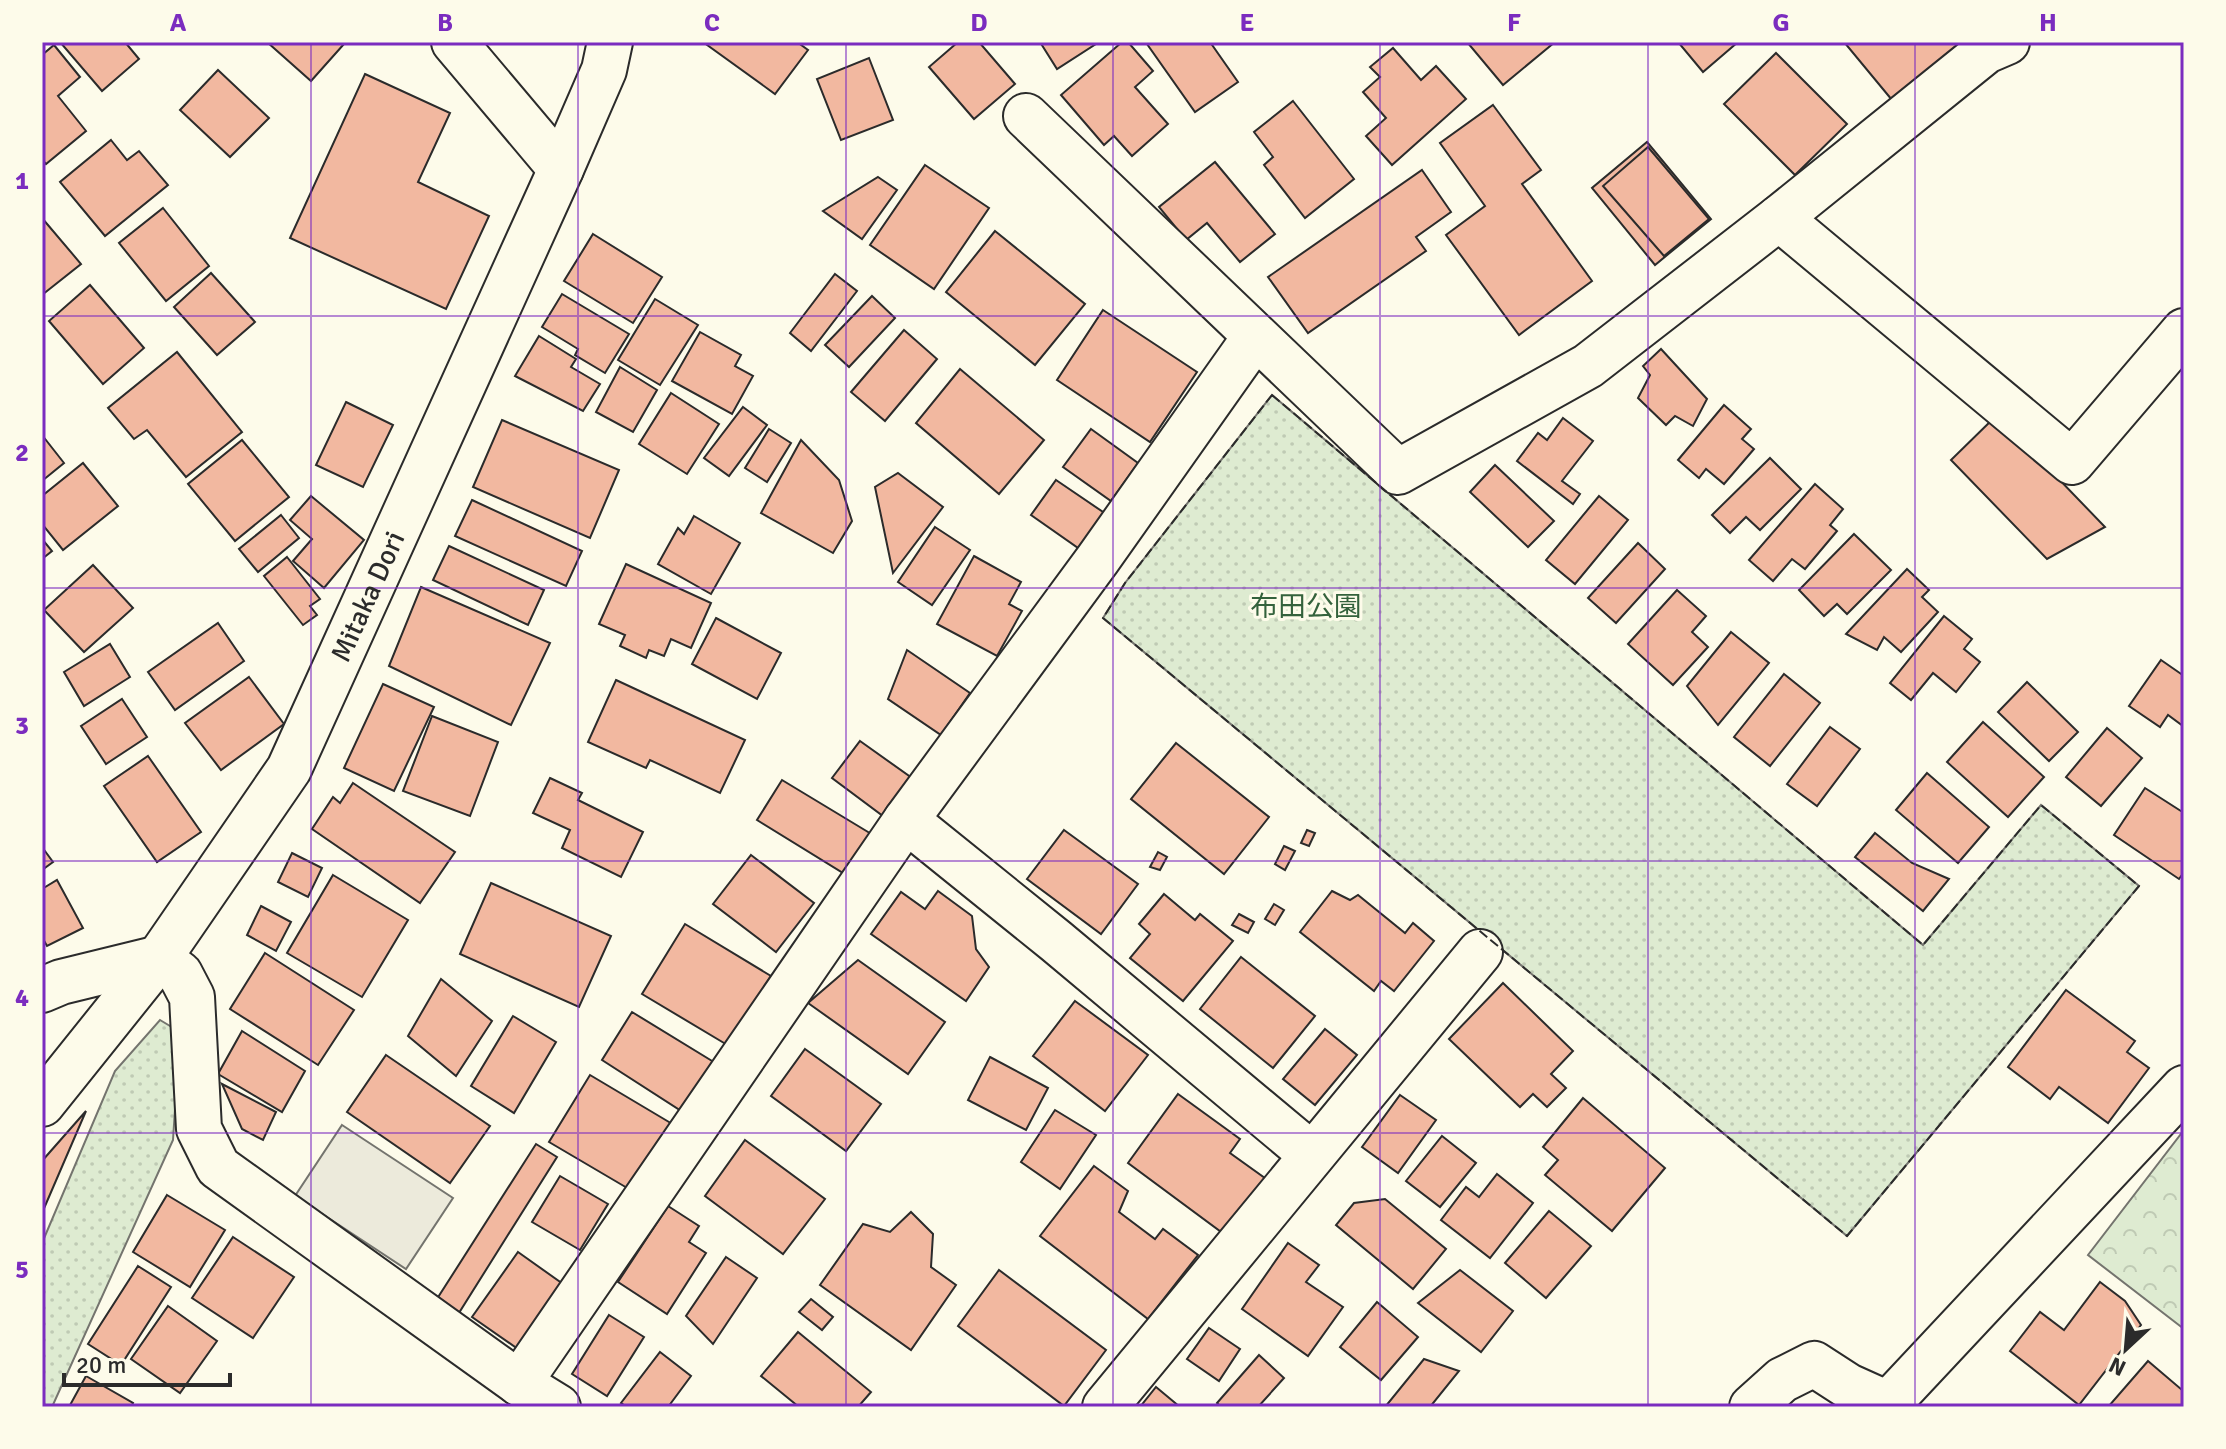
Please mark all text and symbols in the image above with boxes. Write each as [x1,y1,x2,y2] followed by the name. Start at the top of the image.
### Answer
[170,7,187,39] text: A
[437,7,453,39] text: B
[704,7,720,39] text: C
[970,7,988,39] text: D
[1240,7,1254,39] text: E
[1507,7,1521,39] text: F
[1772,7,1790,39] text: G
[2039,7,2057,39] text: H
[15,165,29,197] text: 1
[15,437,29,469] text: 2
[324,526,412,667] street label: Mitaka Dori
[1250,590,1362,624] park label: 布田公園
[15,710,29,742] text: 3
[15,982,29,1014] text: 4
[15,1254,29,1286] text: 5
[2086,1309,2166,1389] north arrow
[64,1337,230,1387] scale bar
[76,1350,126,1380] text: 20 m
[2105,1351,2130,1382] text: N

